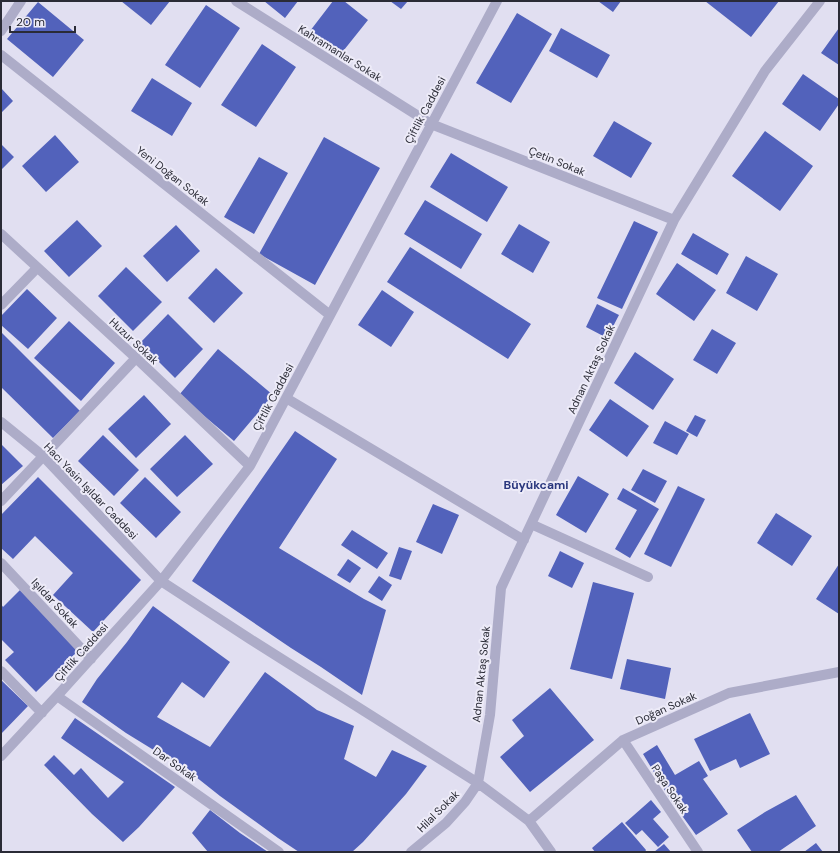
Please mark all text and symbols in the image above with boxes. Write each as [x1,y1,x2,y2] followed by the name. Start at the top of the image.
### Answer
[10,8,75,34] scale bar
[16,14,45,30] text: 20 m
[296,22,385,85] street label: Kahramanlar Sokak
[401,74,449,146] street label: Çiftlik Caddesi
[134,143,213,209] street label: Yeni Doğan Sokak
[527,143,588,179] street label: Çetin Sokak
[107,315,162,368] street label: Huzur Sokak
[564,322,618,416] street label: Adnan Aktaş Sokak
[249,361,297,433] street label: Çiftlik Caddesi
[41,440,141,542] street label: Hacı Yasin Işıldar Caddesi
[503,477,569,493] district label: Büyükcami
[28,575,82,631] street label: Işıldar Sokak
[51,620,111,684] street label: Çiftlik Caddesi
[469,625,493,723] street label: Adnan Aktaş Sokak
[633,688,699,728] street label: Doğan Sokak
[150,744,200,784] street label: Dar Sokak
[648,762,692,817] street label: Paşa Sokak
[414,787,462,835] street label: Hilal Sokak

